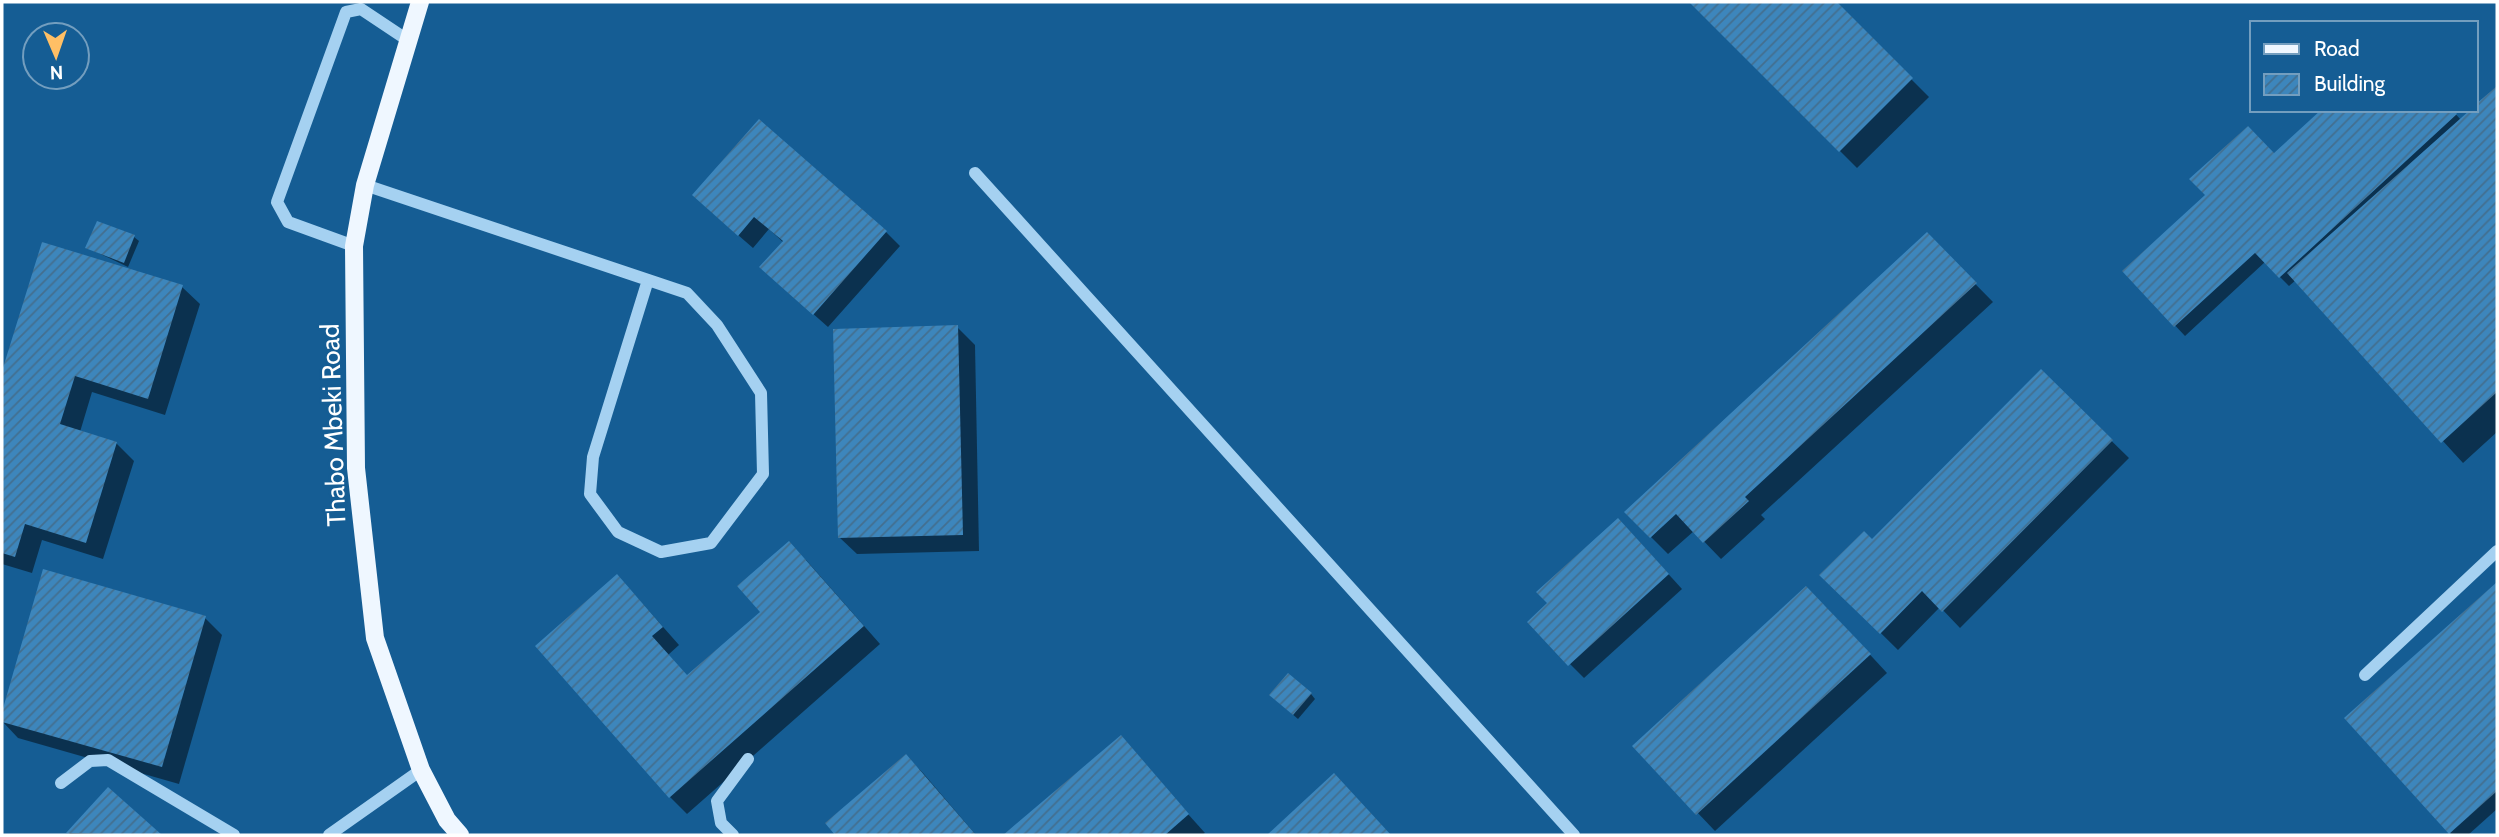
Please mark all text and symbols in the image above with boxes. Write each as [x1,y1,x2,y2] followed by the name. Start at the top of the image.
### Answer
[21,21,91,91] north arrow
[2250,21,2478,112] legend
[2314,36,2360,61] text: Road
[49,61,64,84] text: N
[2314,71,2386,96] text: Building
[313,323,353,527] street label: Thabo Mbeki Road

